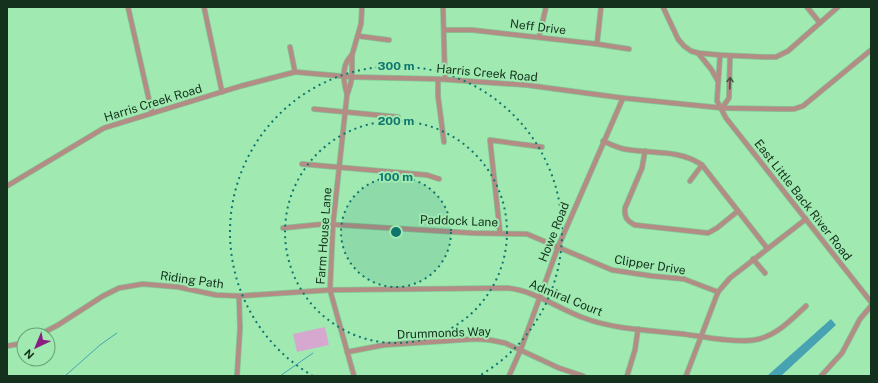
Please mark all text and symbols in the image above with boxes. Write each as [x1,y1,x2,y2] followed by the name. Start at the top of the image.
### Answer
[509,17,567,37] street label: Neff Drive
[378,59,415,73] text: 300 m
[436,62,538,84] street label: Harris Creek Road
[726,77,733,90] one-way arrow
[102,81,204,125] street label: Harris Creek Road
[378,114,414,128] text: 200 m
[751,137,855,263] street label: East Little Back River Road
[379,170,413,184] text: 100 m
[314,187,334,285] street label: Farm House Lane
[536,200,572,264] street label: Howe Road
[420,213,499,229] street label: Paddock Lane
[389,225,403,239] centre of rings
[613,252,687,278] street label: Clipper Drive
[159,269,225,291] street label: Riding Path
[527,277,605,319] street label: Admiral Court
[397,324,492,342] street label: Drummonds Way
[16,327,56,367] north arrow
[22,347,36,361] text: N

